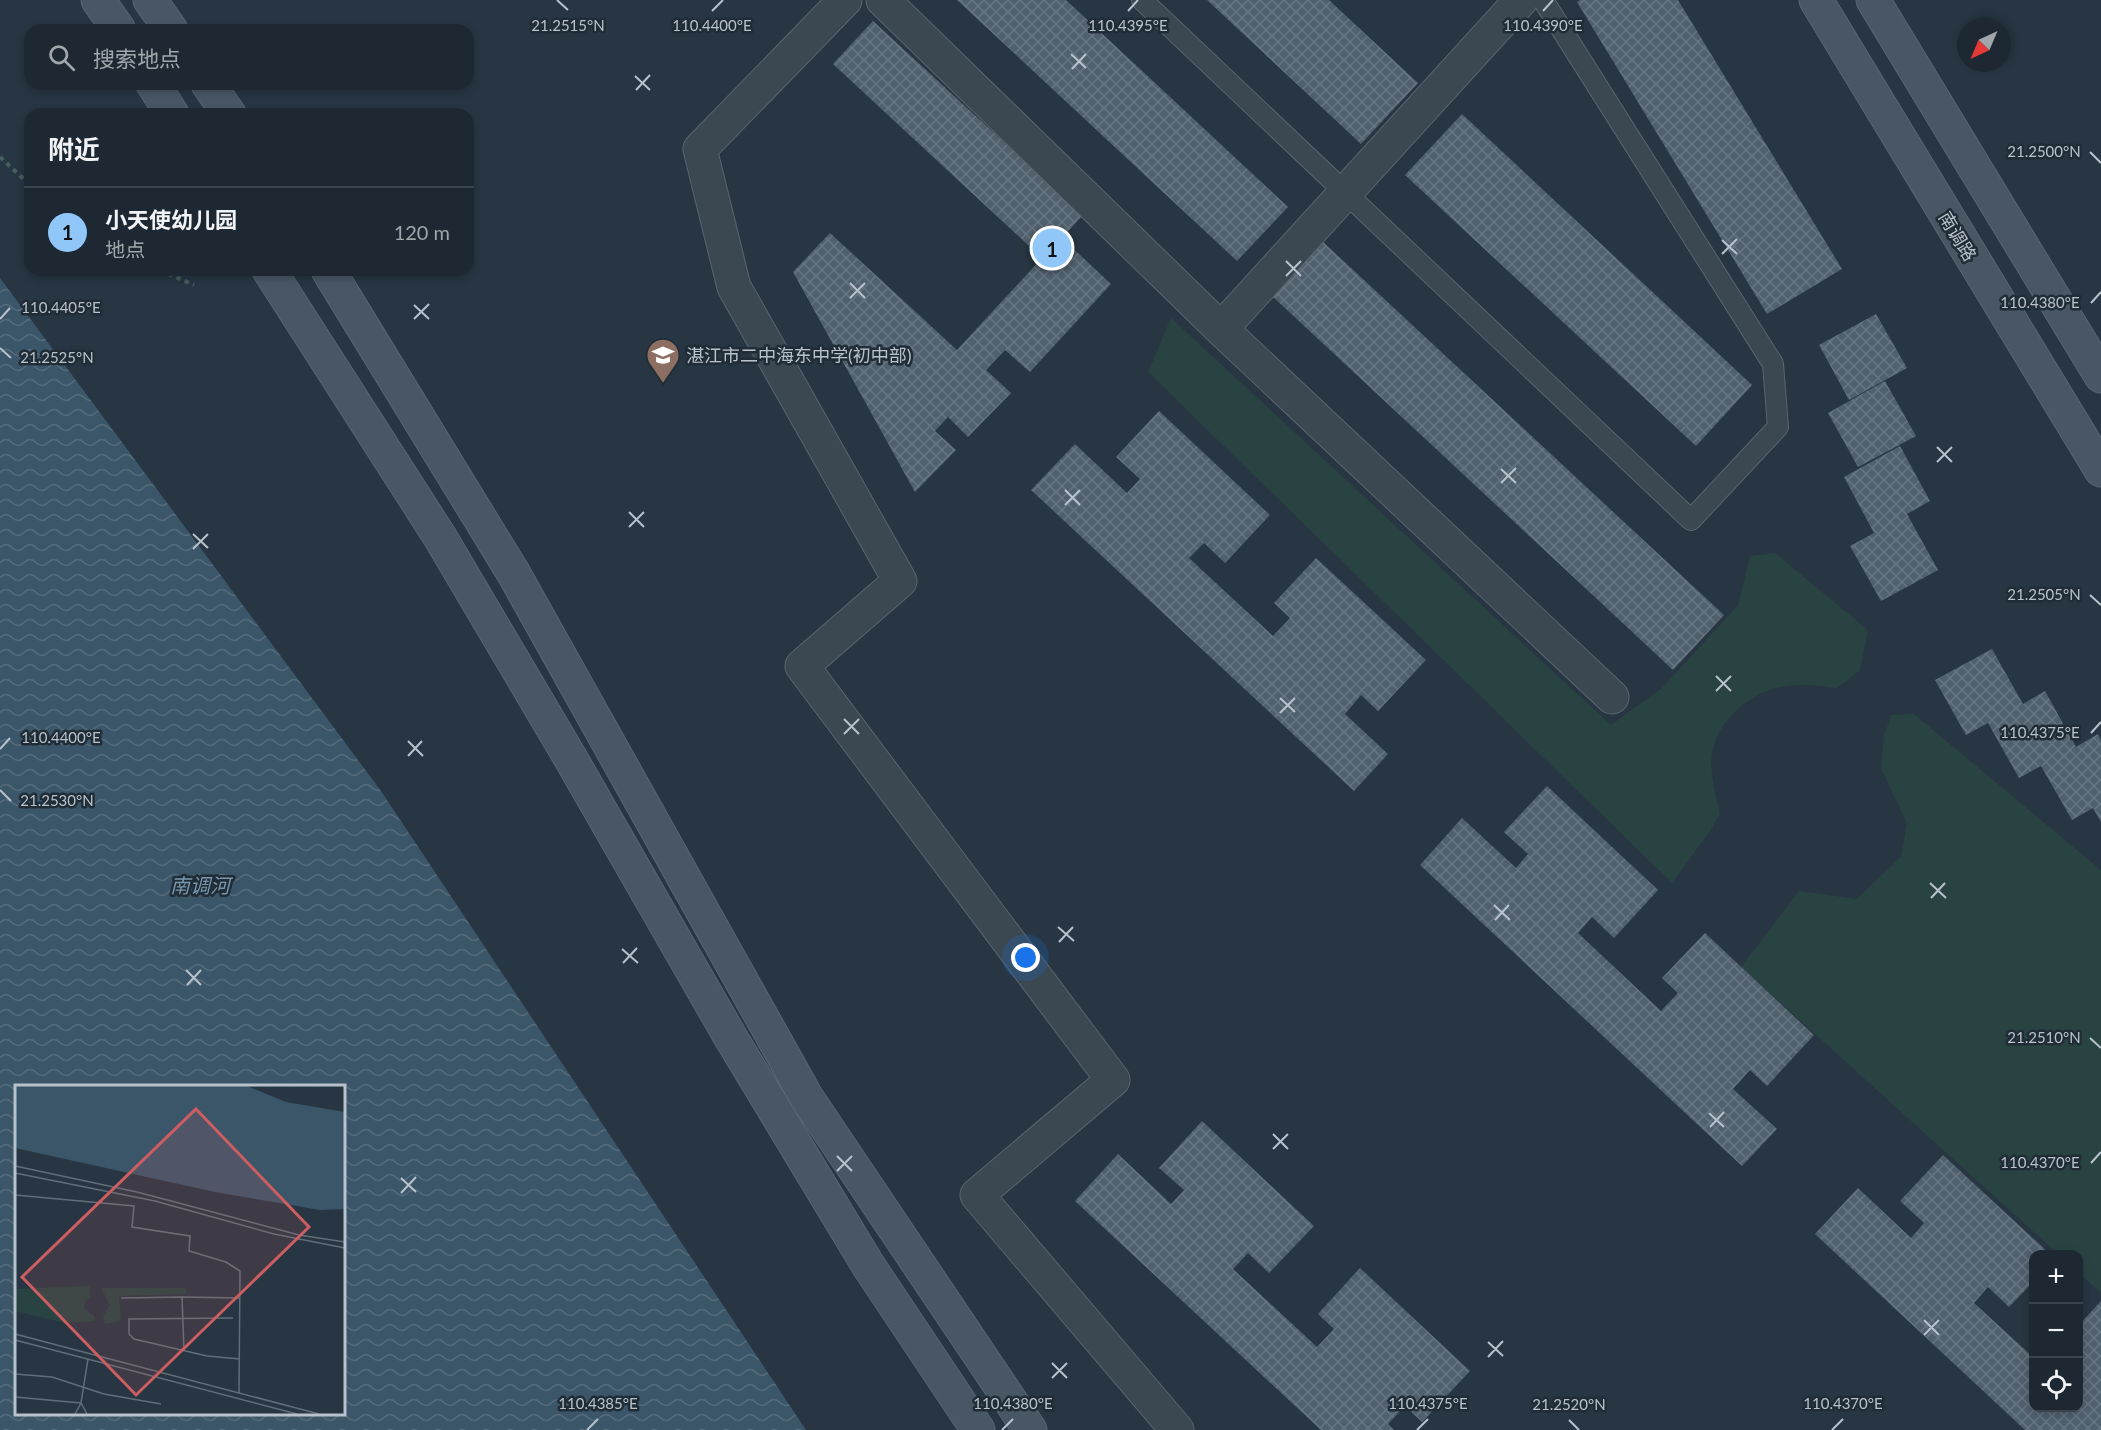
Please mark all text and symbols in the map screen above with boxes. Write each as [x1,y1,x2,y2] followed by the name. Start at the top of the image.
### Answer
[531,16,605,34] text: 21.2515°N
[672,16,752,34] text: 110.4400°E
[1088,16,1168,34] text: 110.4395°E
[1503,16,1583,34] text: 110.4390°E
[1957,18,2011,72] north arrow
[24,24,474,90] search box
[45,41,78,74] icon: search
[93,45,181,72] text: 搜索地点
[48,133,100,165] text: 附近
[2007,142,2081,160] text: 21.2500°N
[105,206,237,233] text: 小天使幼儿园
[1935,207,1981,265] street label: 南调路
[62,220,73,244] text: 1
[394,220,450,244] text: 120 m
[1032,226,1072,270] pin: 1
[105,237,145,261] text: 地点
[2000,293,2080,311] text: 110.4380°E
[21,298,101,316] text: 110.4405°E
[645,337,681,384] school or university icon: 湛江市二中海东中学(初中部)
[686,344,912,366] place label: 湛江市二中海东中学(初中部)
[20,348,94,366] text: 21.2525°N
[2007,585,2081,603] text: 21.2505°N
[2000,723,2080,741] text: 110.4375°E
[21,728,101,746] text: 110.4400°E
[20,791,94,809] text: 21.2530°N
[170,873,234,897] water label: 南调河
[1011,943,1040,972] your location
[2007,1028,2081,1046] text: 21.2510°N
[15,1085,345,1415] inset map
[2000,1153,2080,1171] text: 110.4370°E
[2029,1250,2083,1412] map controls
[2029,1250,2083,1304] button: +
[2029,1304,2083,1358] button: −
[2029,1358,2083,1412] button: locate
[558,1394,638,1412] text: 110.4385°E
[973,1394,1053,1412] text: 110.4380°E
[1388,1394,1468,1412] text: 110.4375°E
[1803,1394,1883,1412] text: 110.4370°E
[1532,1395,1606,1413] text: 21.2520°N

